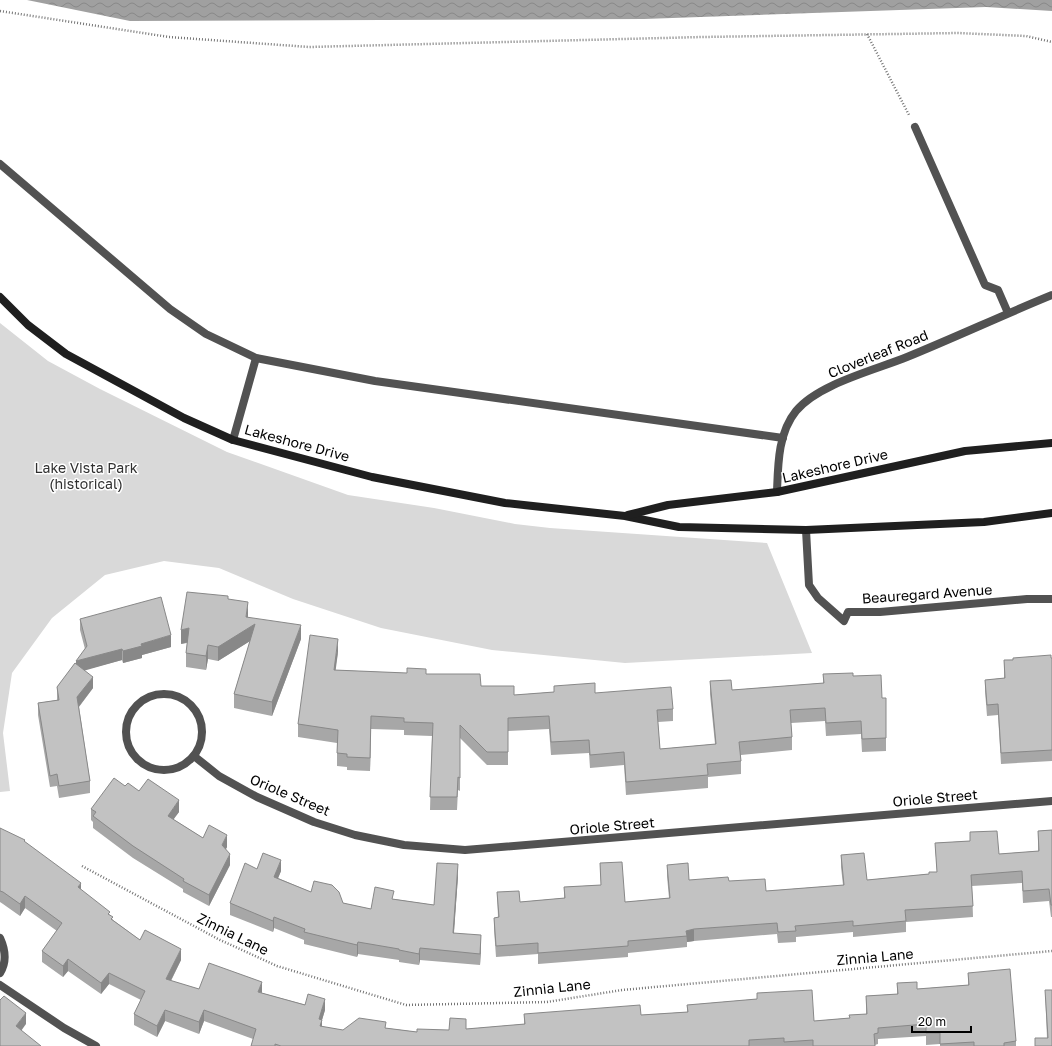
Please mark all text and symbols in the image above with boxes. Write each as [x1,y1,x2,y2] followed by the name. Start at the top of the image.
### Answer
[825,326,930,381] street label: Cloverleaf Road
[243,420,351,465] street label: Lakeshore Drive
[780,445,889,486] street label: Lakeshore Drive
[34,459,138,492] park label: Lake Vista Park (historical)
[861,580,993,607] street label: Beauregard Avenue
[248,770,333,819] street label: Oriole Street
[892,785,978,810] street label: Oriole Street
[569,813,655,838] street label: Oriole Street
[195,909,272,958] street label: Zinnia Lane
[836,945,914,968] street label: Zinnia Lane
[513,975,591,1000] street label: Zinnia Lane
[912,1008,971,1034] scale bar
[918,1014,946,1029] text: 20 m

